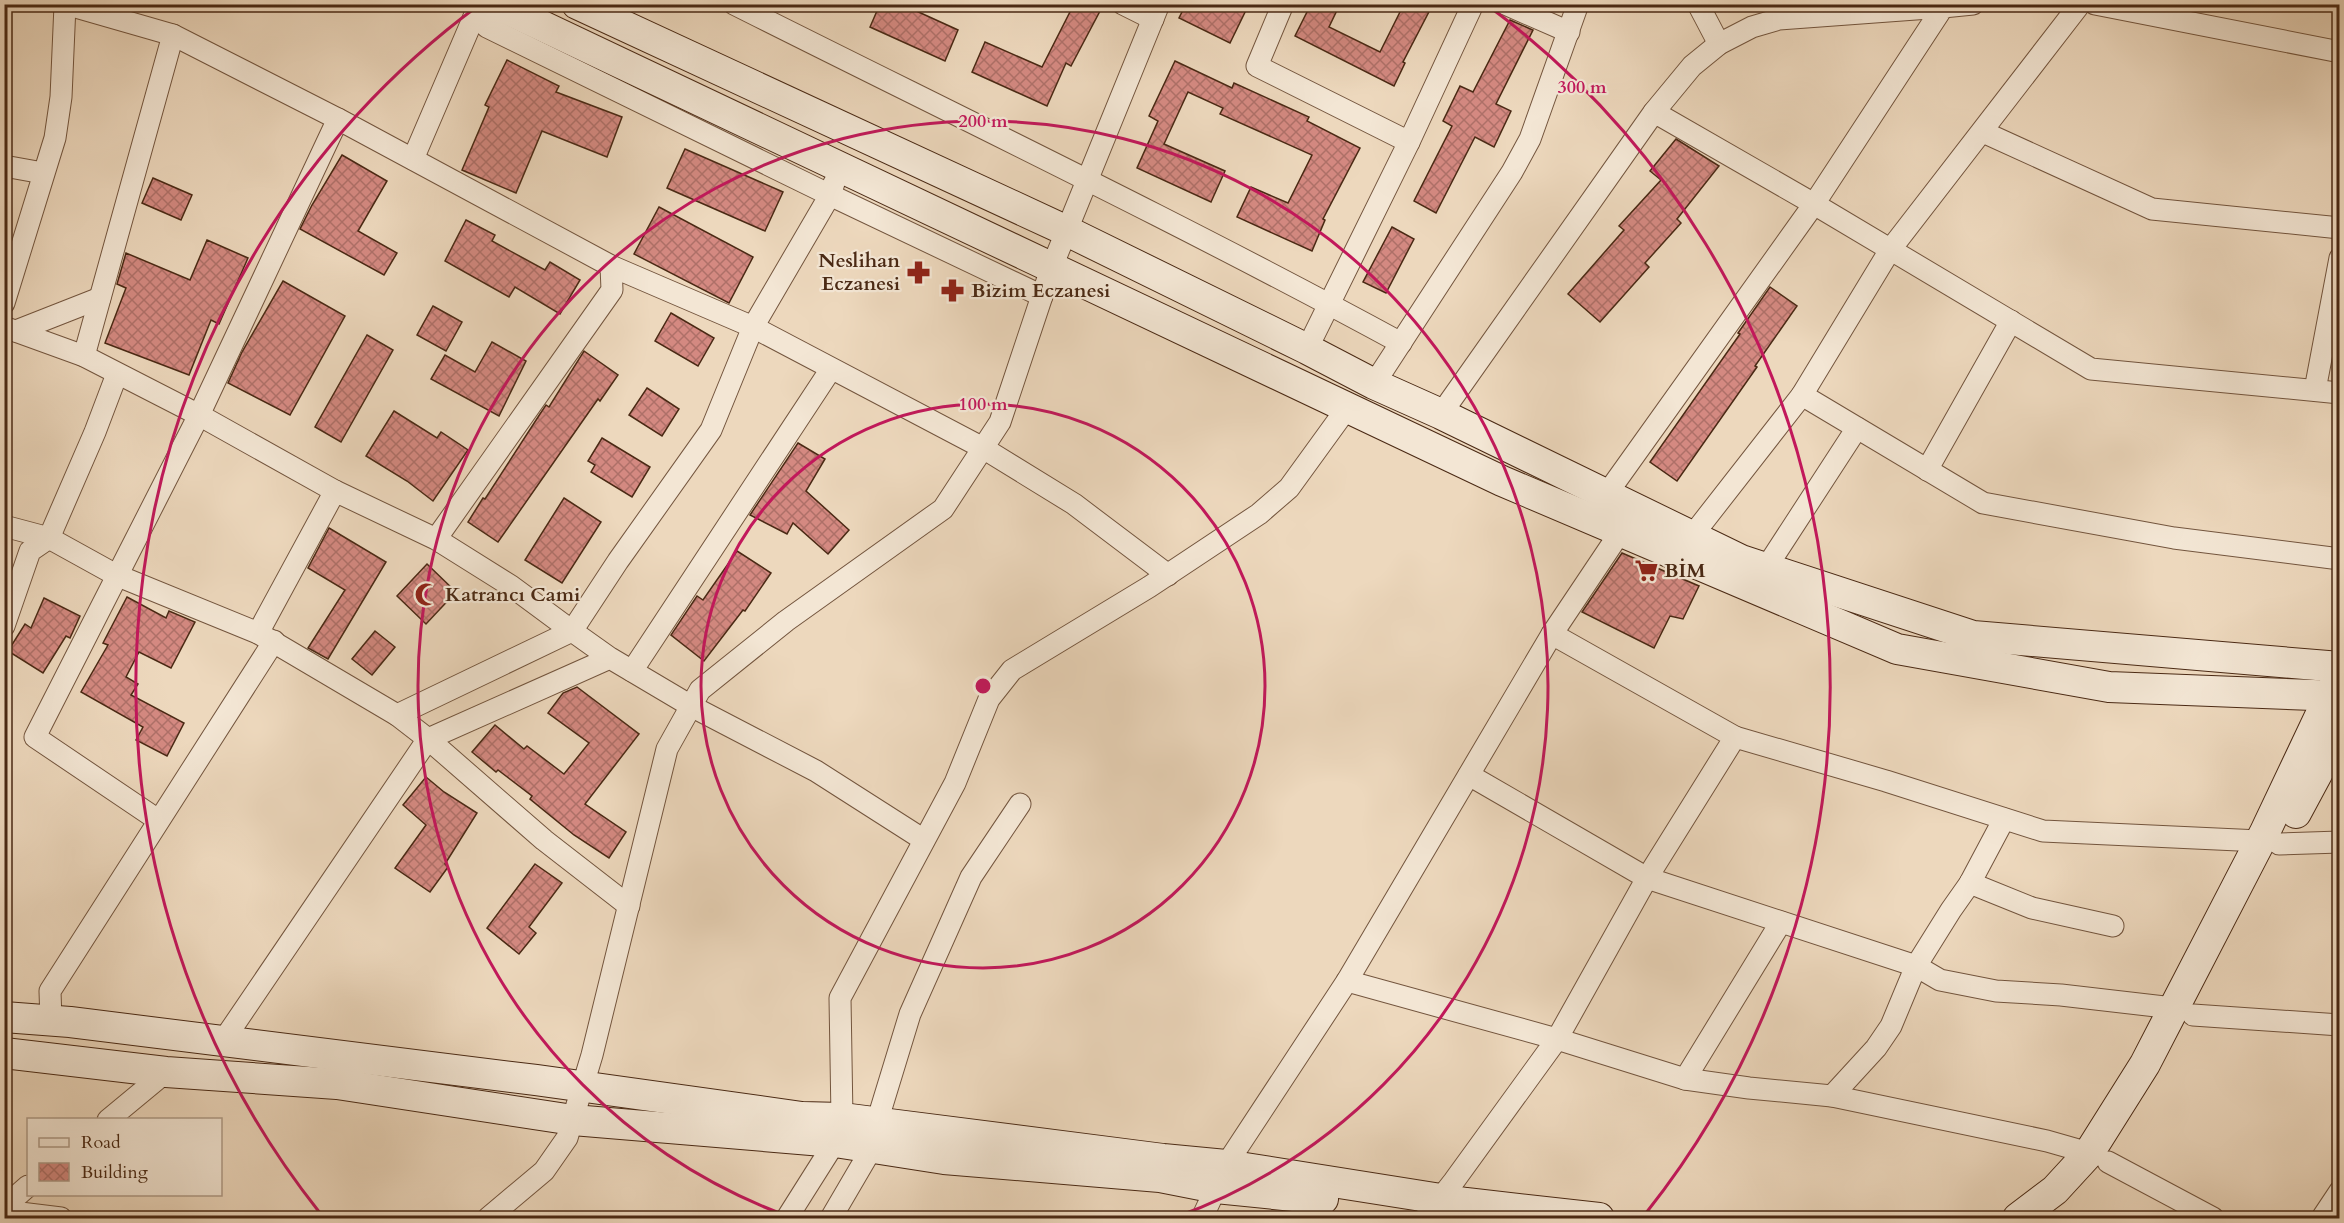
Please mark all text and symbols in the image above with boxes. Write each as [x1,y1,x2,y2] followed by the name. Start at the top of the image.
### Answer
[1557,75,1607,100] text: 300 m
[958,109,1008,134] text: 200 m
[818,247,900,297] place label: Neslihan Eczanesi
[905,259,931,285] pharmacy icon: Neslihan Eczanesi
[940,277,966,303] pharmacy icon: Bizim Eczanesi
[971,277,1110,304] place label: Bizim Eczanesi
[958,392,1008,417] text: 100 m
[1633,557,1659,583] supermarket icon: BİM
[1664,557,1706,584] place label: BİM
[414,581,440,607] mosque icon: Katrancı Cami
[445,581,581,608] place label: Katrancı Cami
[973,676,993,696] centre of rings
[27,1118,222,1196] legend
[81,1130,121,1155] text: Road
[81,1160,149,1185] text: Building

